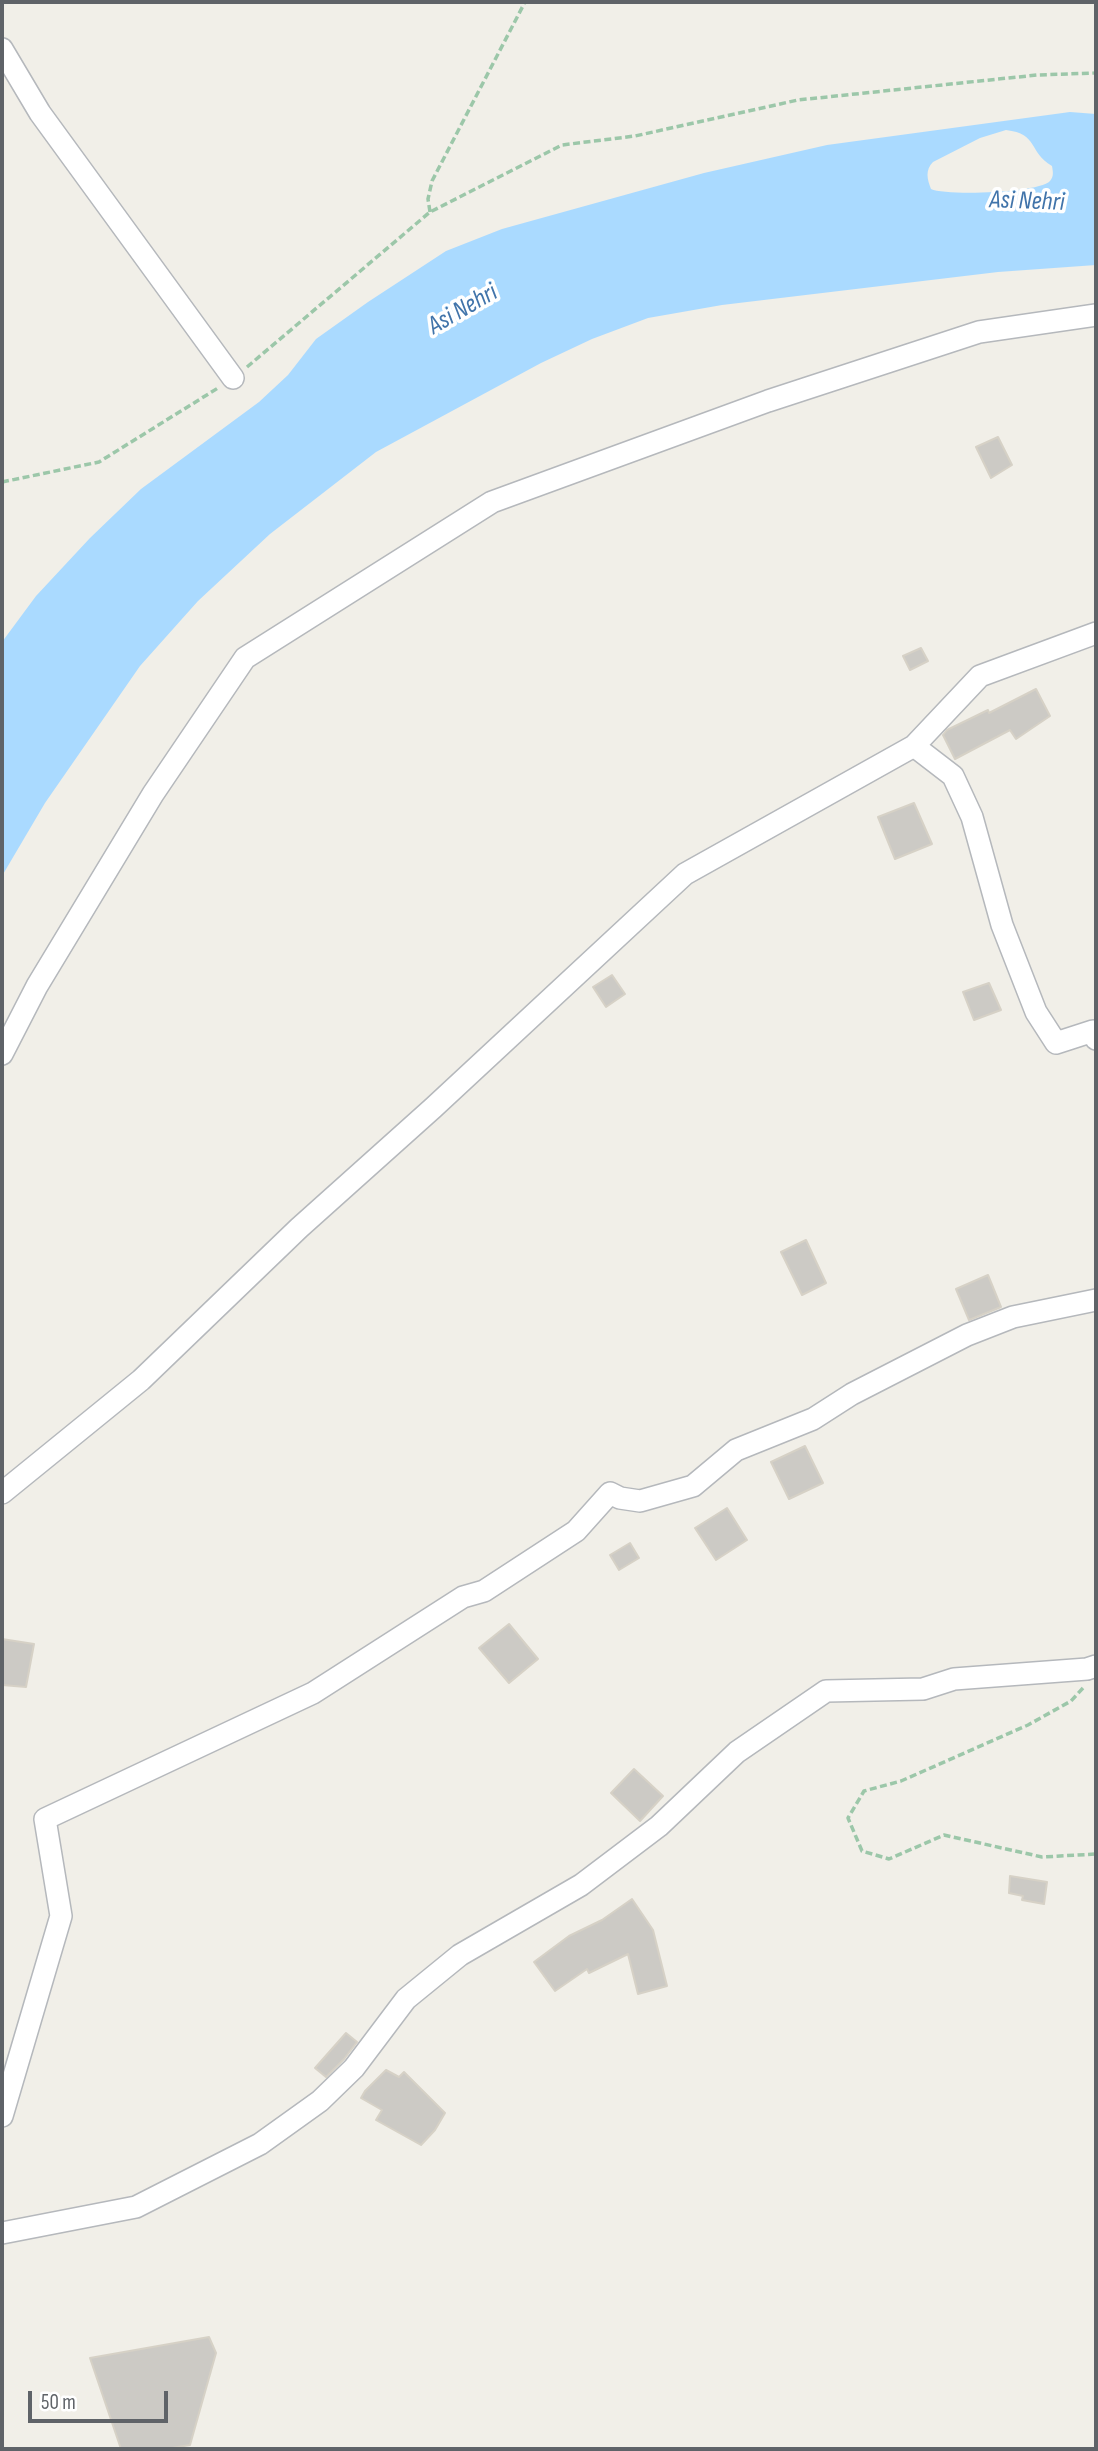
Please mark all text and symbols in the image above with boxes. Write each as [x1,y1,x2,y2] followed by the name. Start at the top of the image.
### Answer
[989,185,1065,219] water label: Asi Nehri
[423,278,503,342] water label: Asi Nehri
[32,2378,172,2422] scale bar
[41,2390,76,2415] text: 50 m

